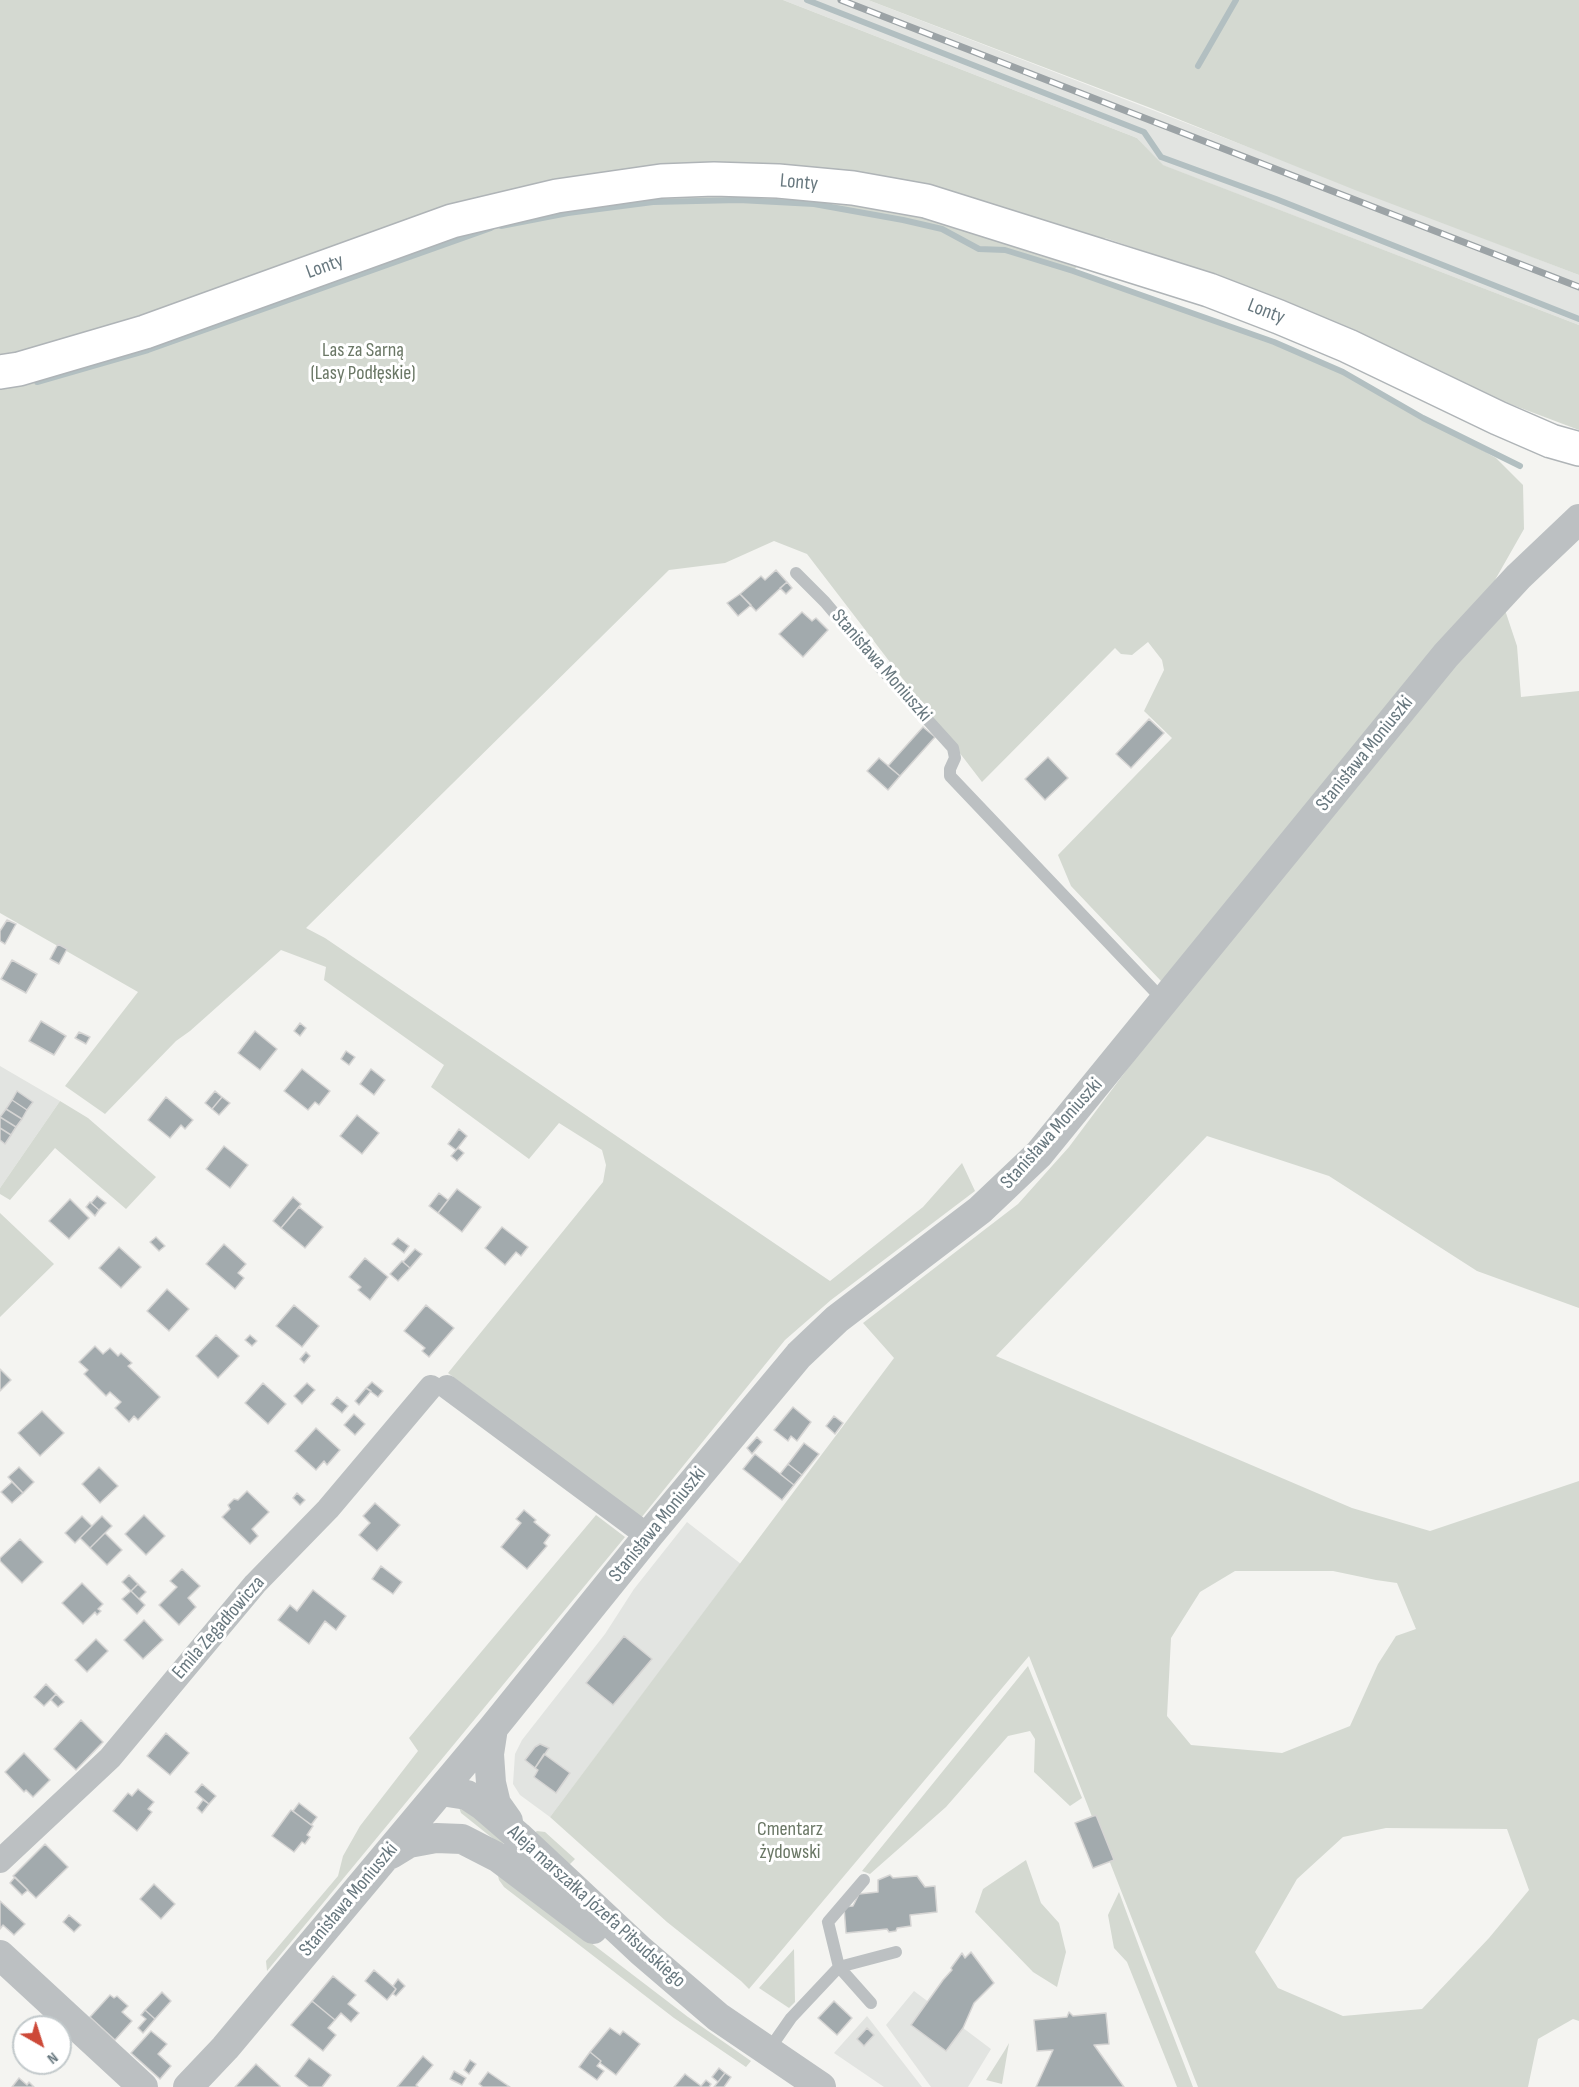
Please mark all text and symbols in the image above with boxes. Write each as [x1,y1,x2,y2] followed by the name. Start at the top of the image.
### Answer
[779,169,819,197] street label: Lonty
[303,249,347,285] street label: Lonty
[1244,294,1288,330] street label: Lonty
[310,339,416,386] park label: Las za Sarną (Lasy Podłęskie)
[826,605,936,727] street label: Stanisława Moniuszki
[1311,692,1419,816] street label: Stanisława Moniuszki
[996,1074,1108,1194] street label: Stanisława Moniuszki
[604,1463,712,1587] street label: Stanisława Moniuszki
[168,1572,270,1684] street label: Emila Zegadłowicza
[757,1818,823,1865] park label: Cmentarz żydowski
[502,1821,690,1993] street label: Aleja marszałka Józefa Piłsudskiego
[294,1838,404,1962] street label: Stanisława Moniuszki
[12,2015,72,2075] north arrow
[43,2048,62,2068] text: N

